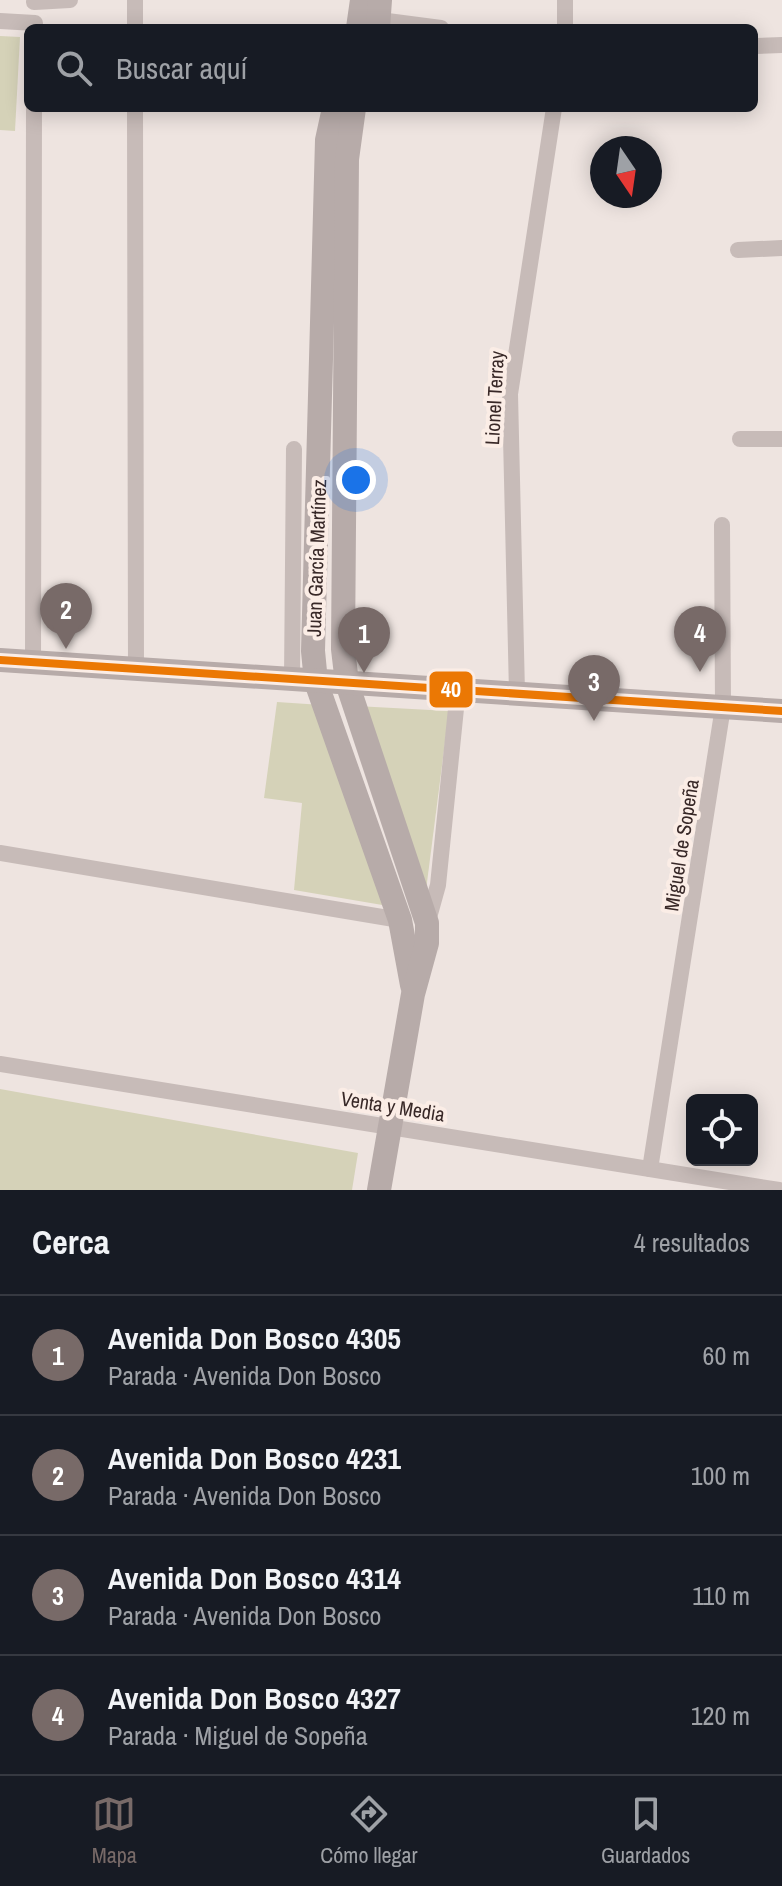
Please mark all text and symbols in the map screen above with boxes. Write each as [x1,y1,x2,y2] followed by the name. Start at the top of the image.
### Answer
[24,24,758,112] search box
[52,46,96,90] icon: search
[116,48,247,88] text: Buscar aquí
[590,136,662,208] north arrow
[478,349,510,446] street label: Lionel Terray
[336,460,376,500] your location
[300,479,332,637] street label: Juan García Martínez
[40,583,92,649] pin: 2
[674,606,726,672] pin: 4
[338,607,390,673] pin: 1
[568,655,620,721] pin: 3
[428,670,474,709] line badge: 40
[441,674,461,704] text: 40
[657,777,705,913] street label: Miguel de Sopeña
[339,1084,447,1128] street label: Venta y Media
[686,1094,758,1166] map controls
[686,1094,758,1166] button: locate
[32,1219,110,1265] text: Cerca
[634,1225,750,1260] text: 4 resultados
[108,1318,401,1358] text: Avenida Don Bosco 4305
[52,1338,64,1373] text: 1
[703,1338,750,1373] text: 60 m
[108,1358,381,1393] text: Parada · Avenida Don Bosco
[108,1438,401,1478] text: Avenida Don Bosco 4231
[52,1458,64,1493] text: 2
[691,1458,750,1493] text: 100 m
[108,1478,381,1513] text: Parada · Avenida Don Bosco
[108,1558,401,1598] text: Avenida Don Bosco 4314
[52,1578,64,1613] text: 3
[692,1578,750,1613] text: 110 m
[108,1598,381,1633] text: Parada · Avenida Don Bosco
[108,1678,401,1718] text: Avenida Don Bosco 4327
[52,1698,64,1733] text: 4
[691,1698,750,1733] text: 120 m
[108,1718,368,1753] text: Parada · Miguel de Sopeña
[92,1792,137,1870] tab: Mapa
[320,1792,418,1870] tab: Cómo llegar
[601,1792,690,1870] tab: Guardados

